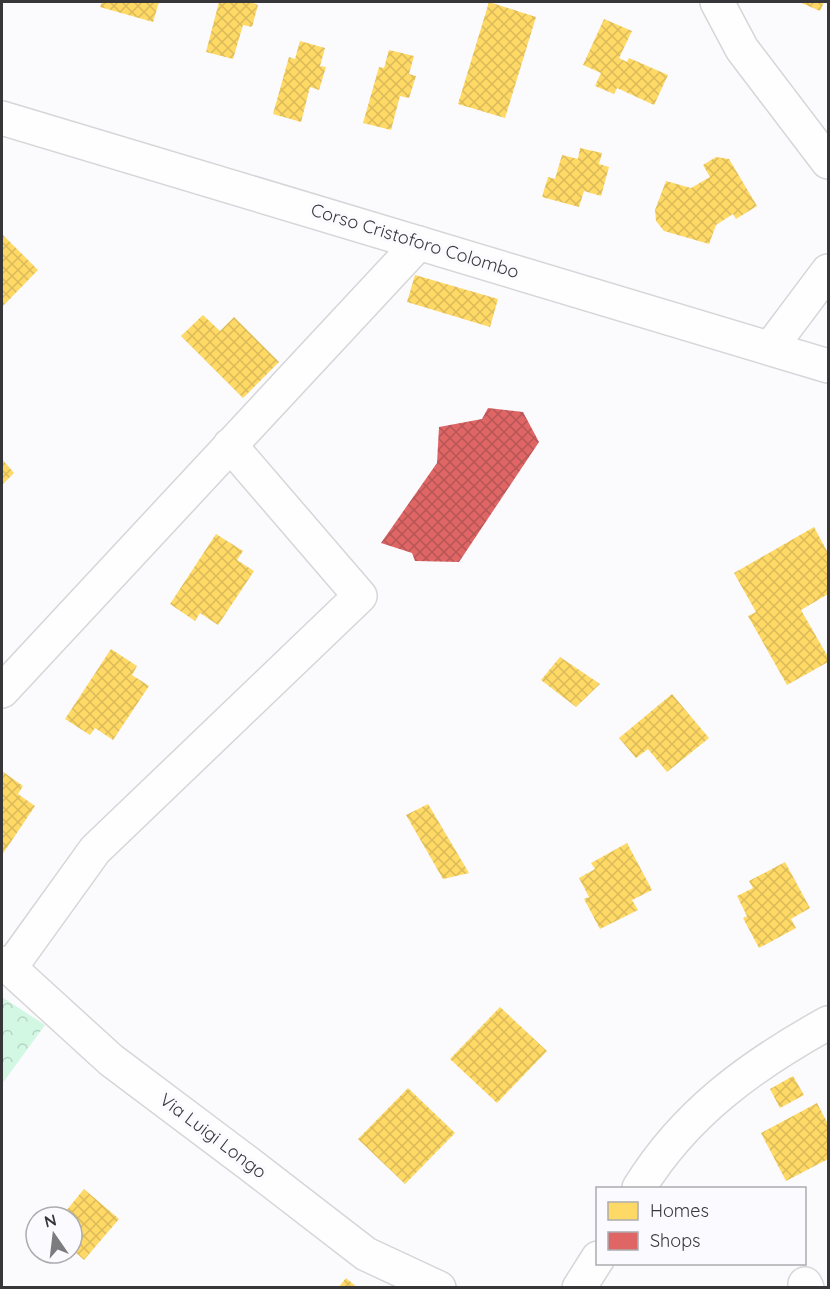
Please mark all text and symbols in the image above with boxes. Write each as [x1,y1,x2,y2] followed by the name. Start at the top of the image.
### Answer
[308,198,522,283] street label: Corso Cristoforo Colombo
[155,1088,271,1183] street label: Via Luigi Longo
[596,1187,806,1265] legend
[650,1199,709,1222] text: Homes
[24,1205,84,1265] north arrow
[42,1209,58,1232] text: N
[650,1229,701,1252] text: Shops

